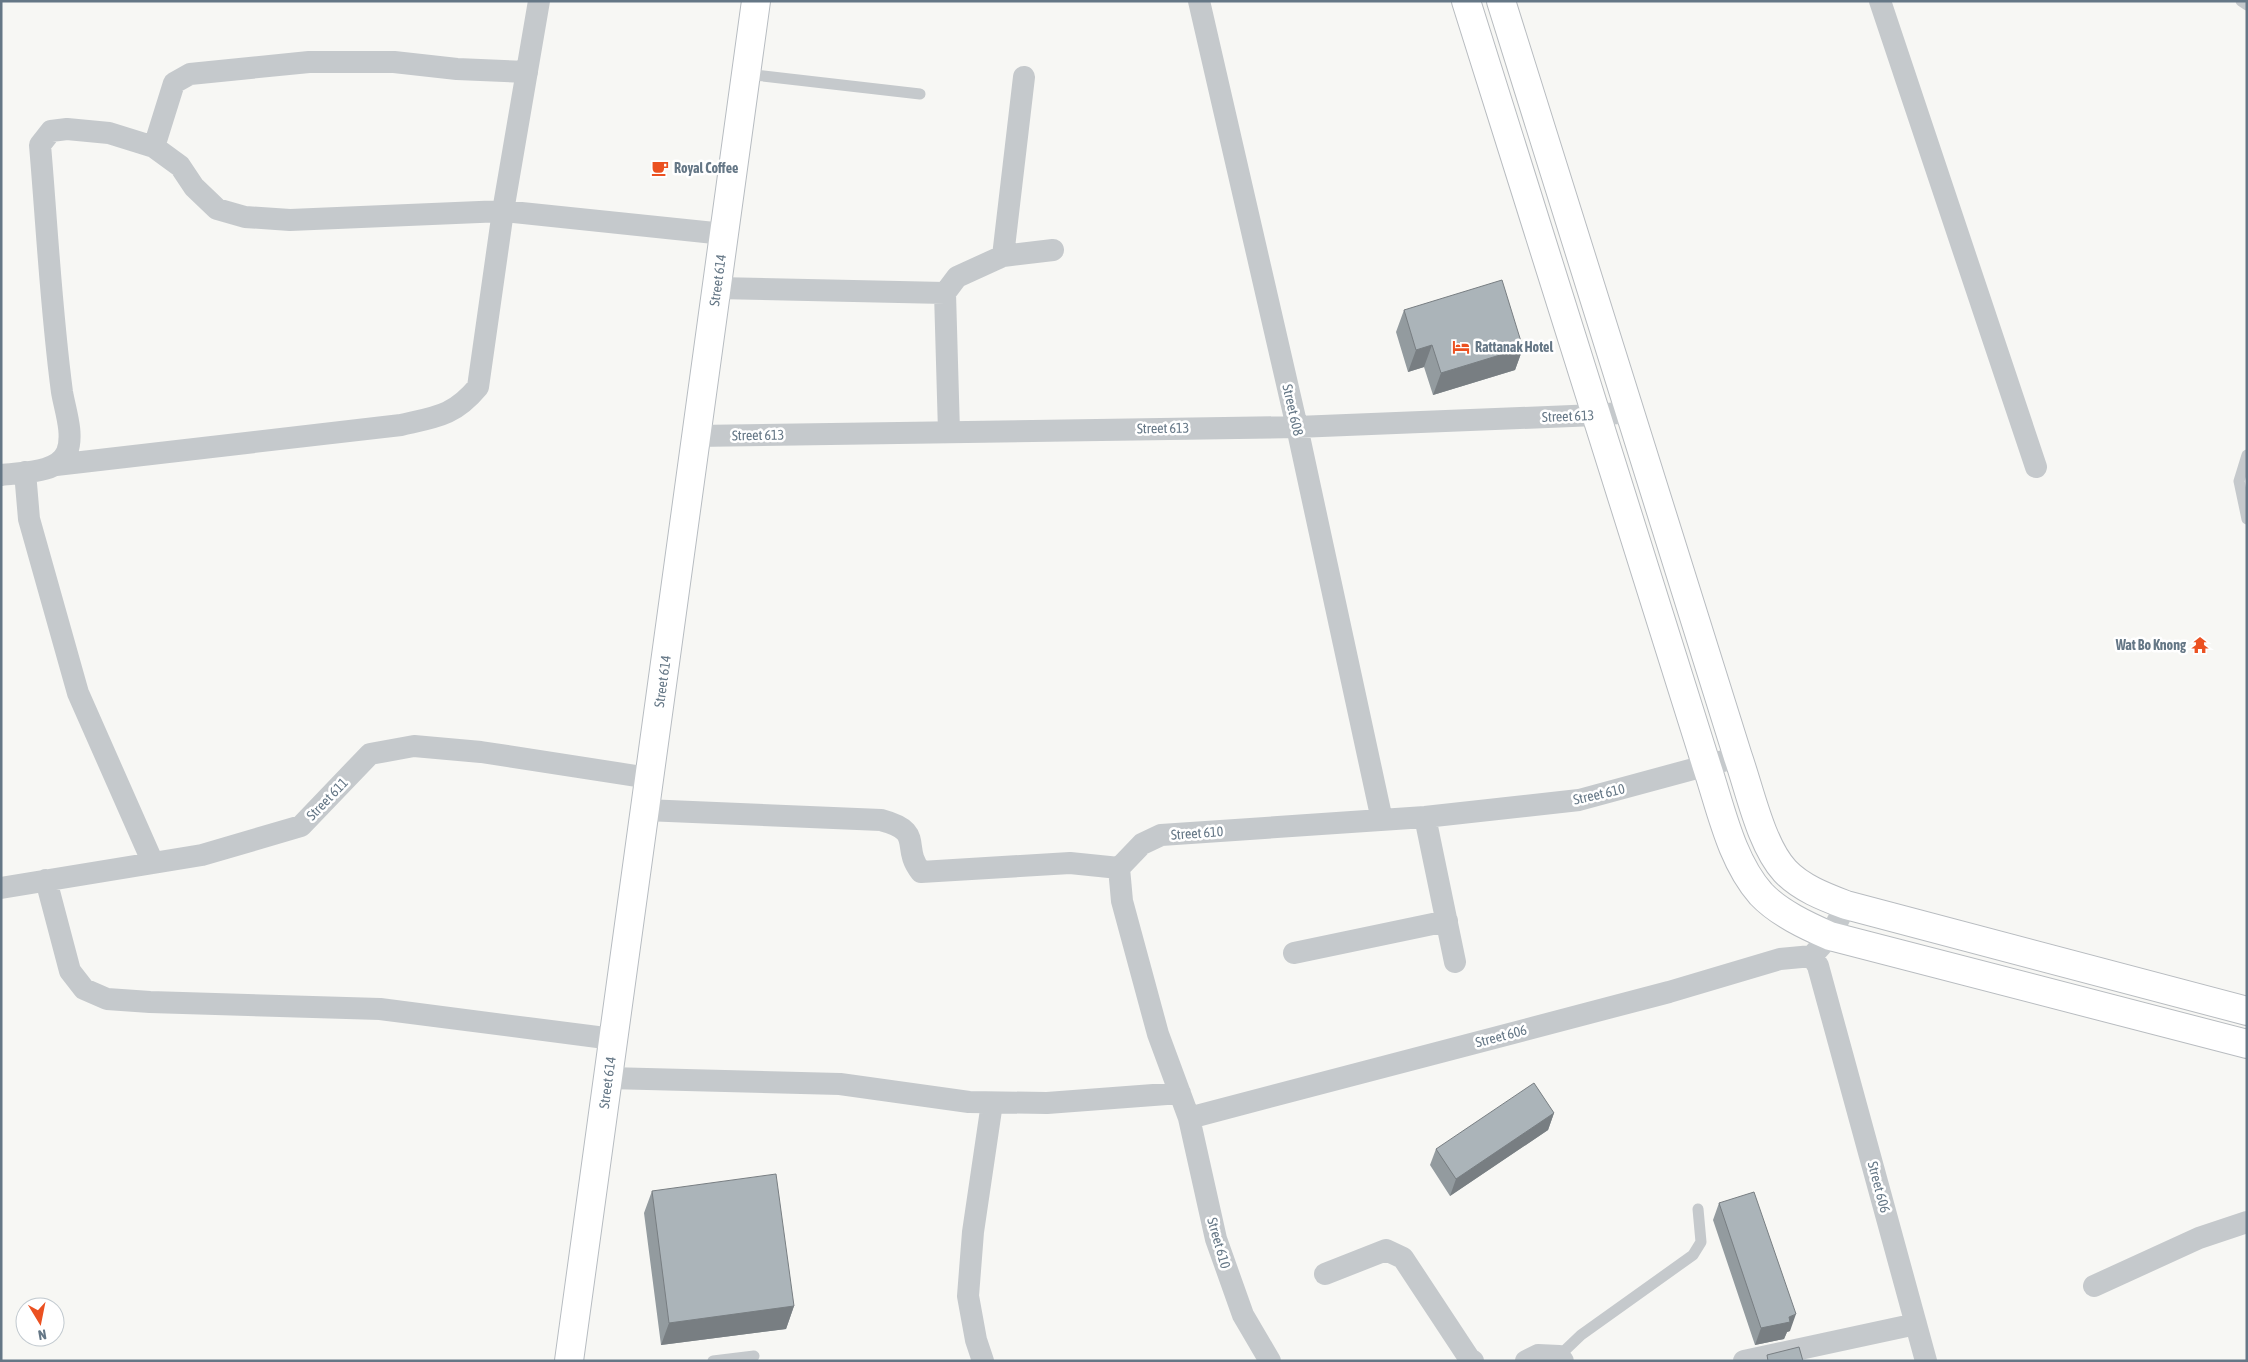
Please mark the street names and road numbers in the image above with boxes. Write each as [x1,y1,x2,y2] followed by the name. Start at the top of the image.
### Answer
[706,253,729,307] street label: Street 614
[1279,383,1307,438] street label: Street 608
[1542,407,1594,425] street label: Street 613
[1137,420,1189,436] street label: Street 613
[732,427,784,443] street label: Street 613
[651,654,674,708] street label: Street 614
[303,775,351,823] street label: Street 611
[1572,780,1627,808] street label: Street 610
[1170,823,1224,843] street label: Street 610
[1474,1021,1529,1051] street label: Street 606
[596,1055,619,1110] street label: Street 614
[1864,1160,1894,1215] street label: Street 606
[1204,1216,1234,1271] street label: Street 610

